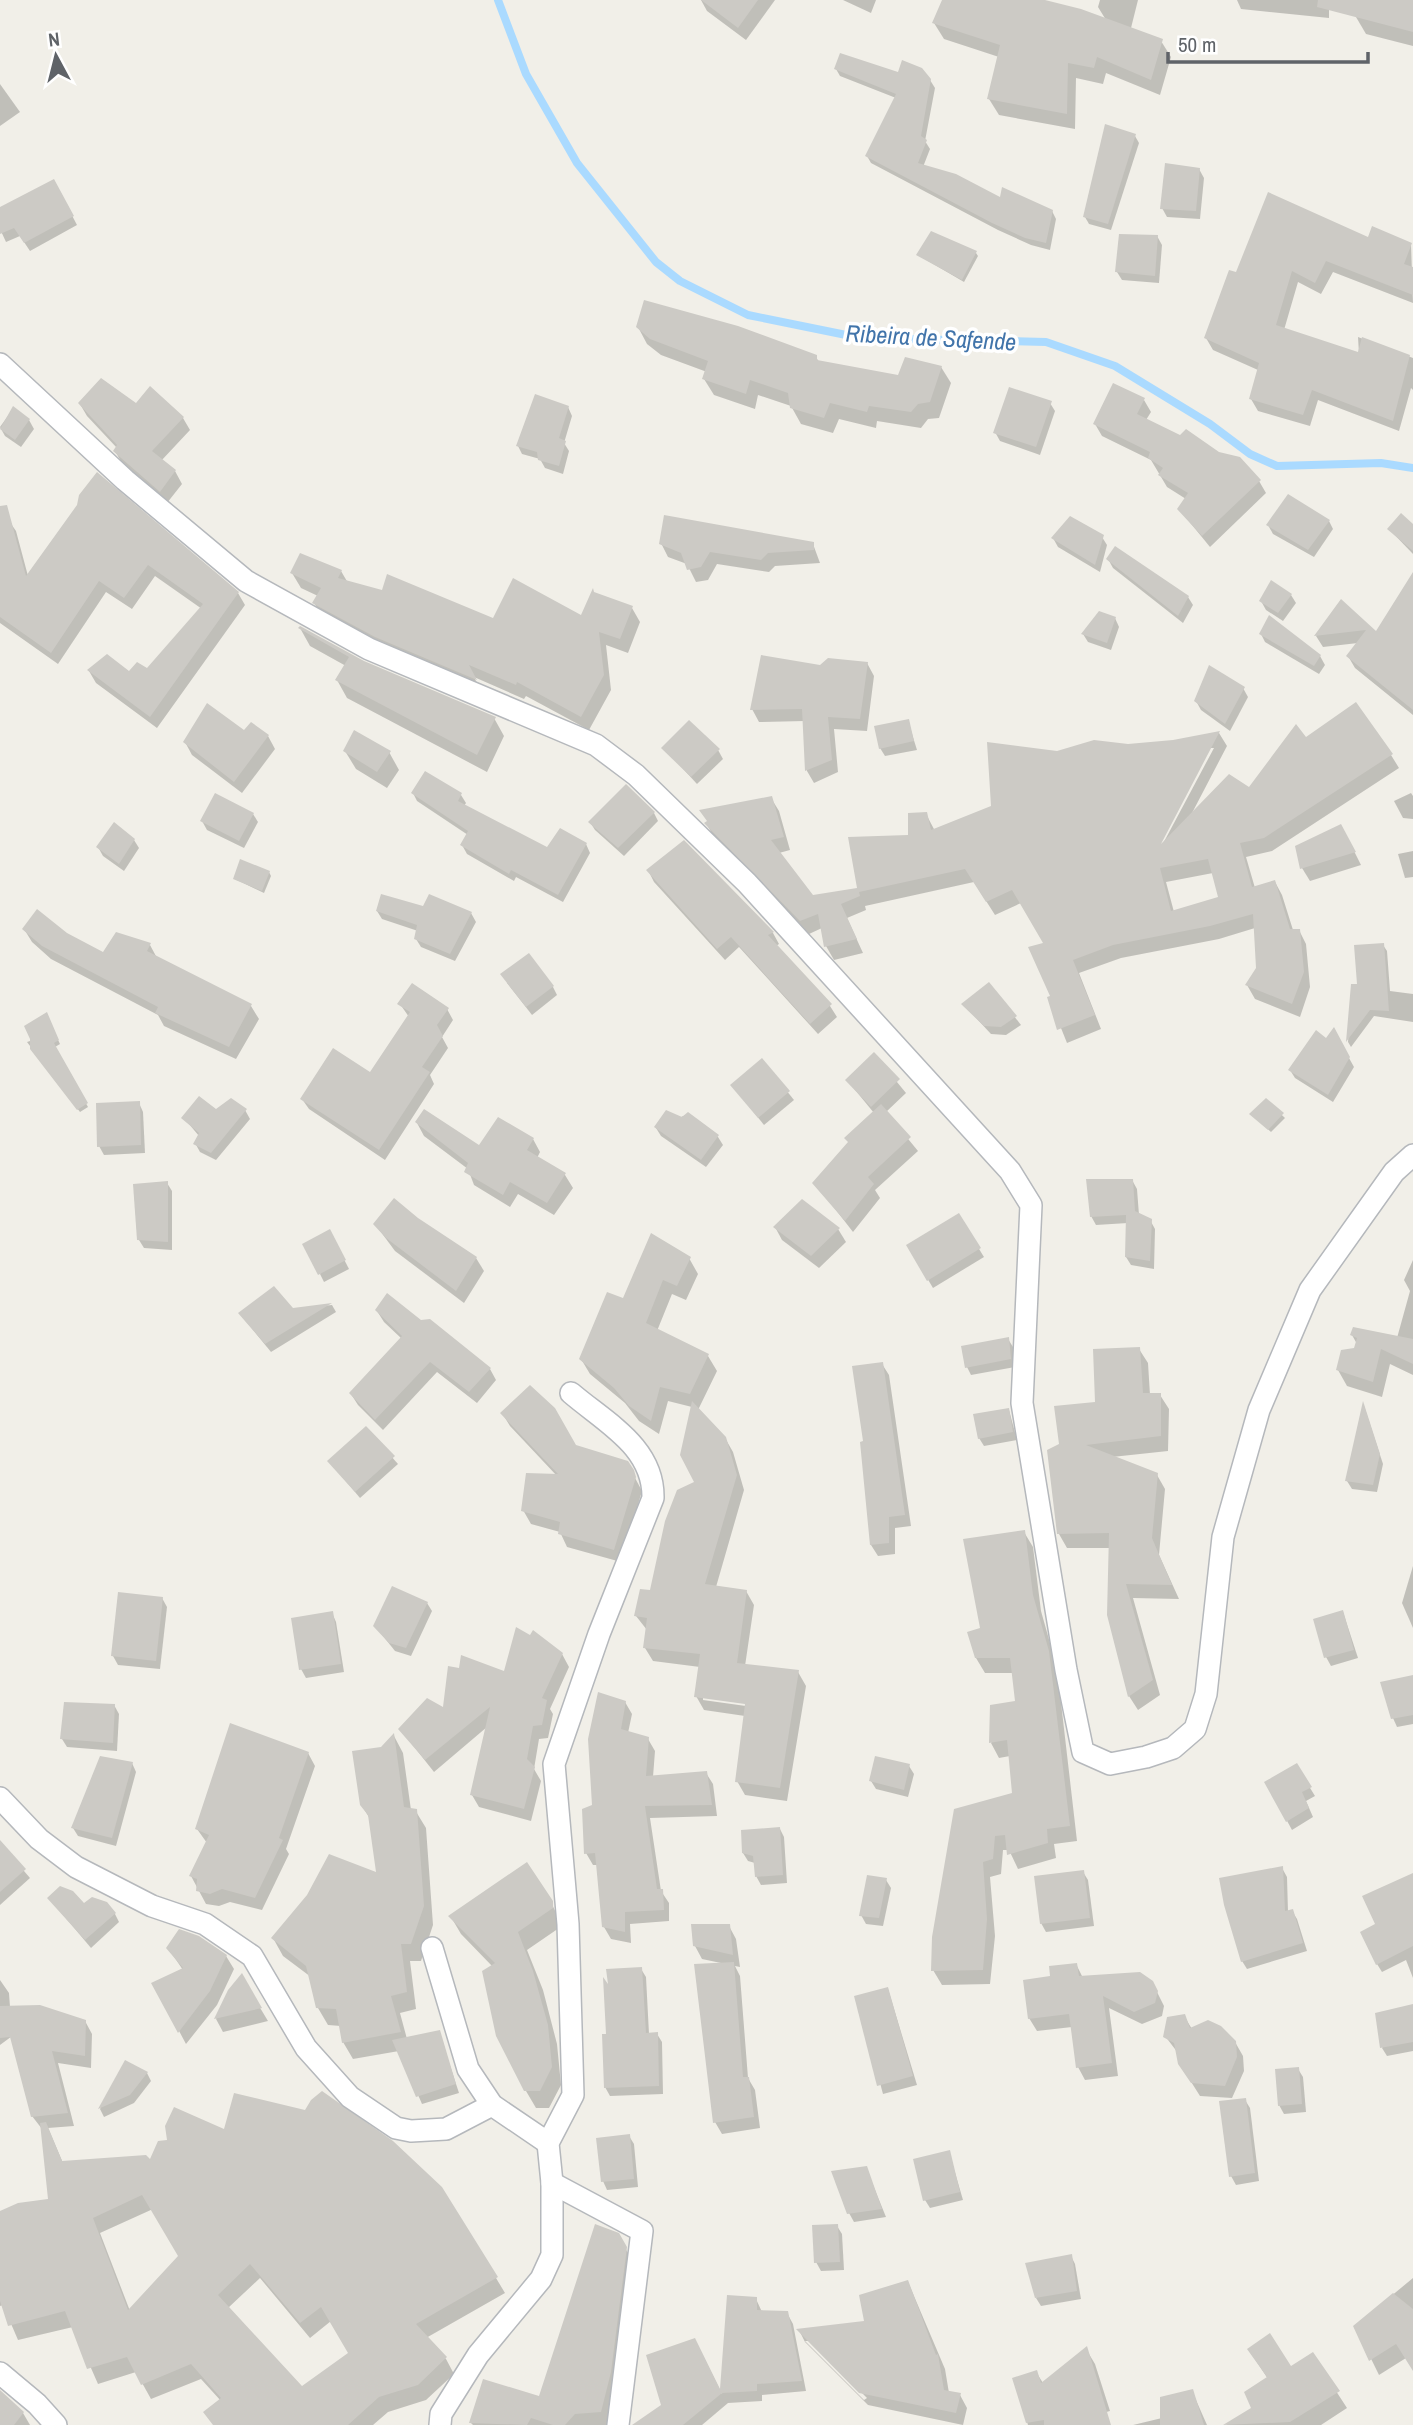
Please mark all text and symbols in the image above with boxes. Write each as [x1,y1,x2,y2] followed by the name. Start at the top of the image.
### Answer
[21,21,91,91] north arrow
[1168,21,1368,65] scale bar
[47,26,61,53] text: N
[1178,30,1216,59] text: 50 m
[845,317,1017,357] water label: Ribeira de Safende

